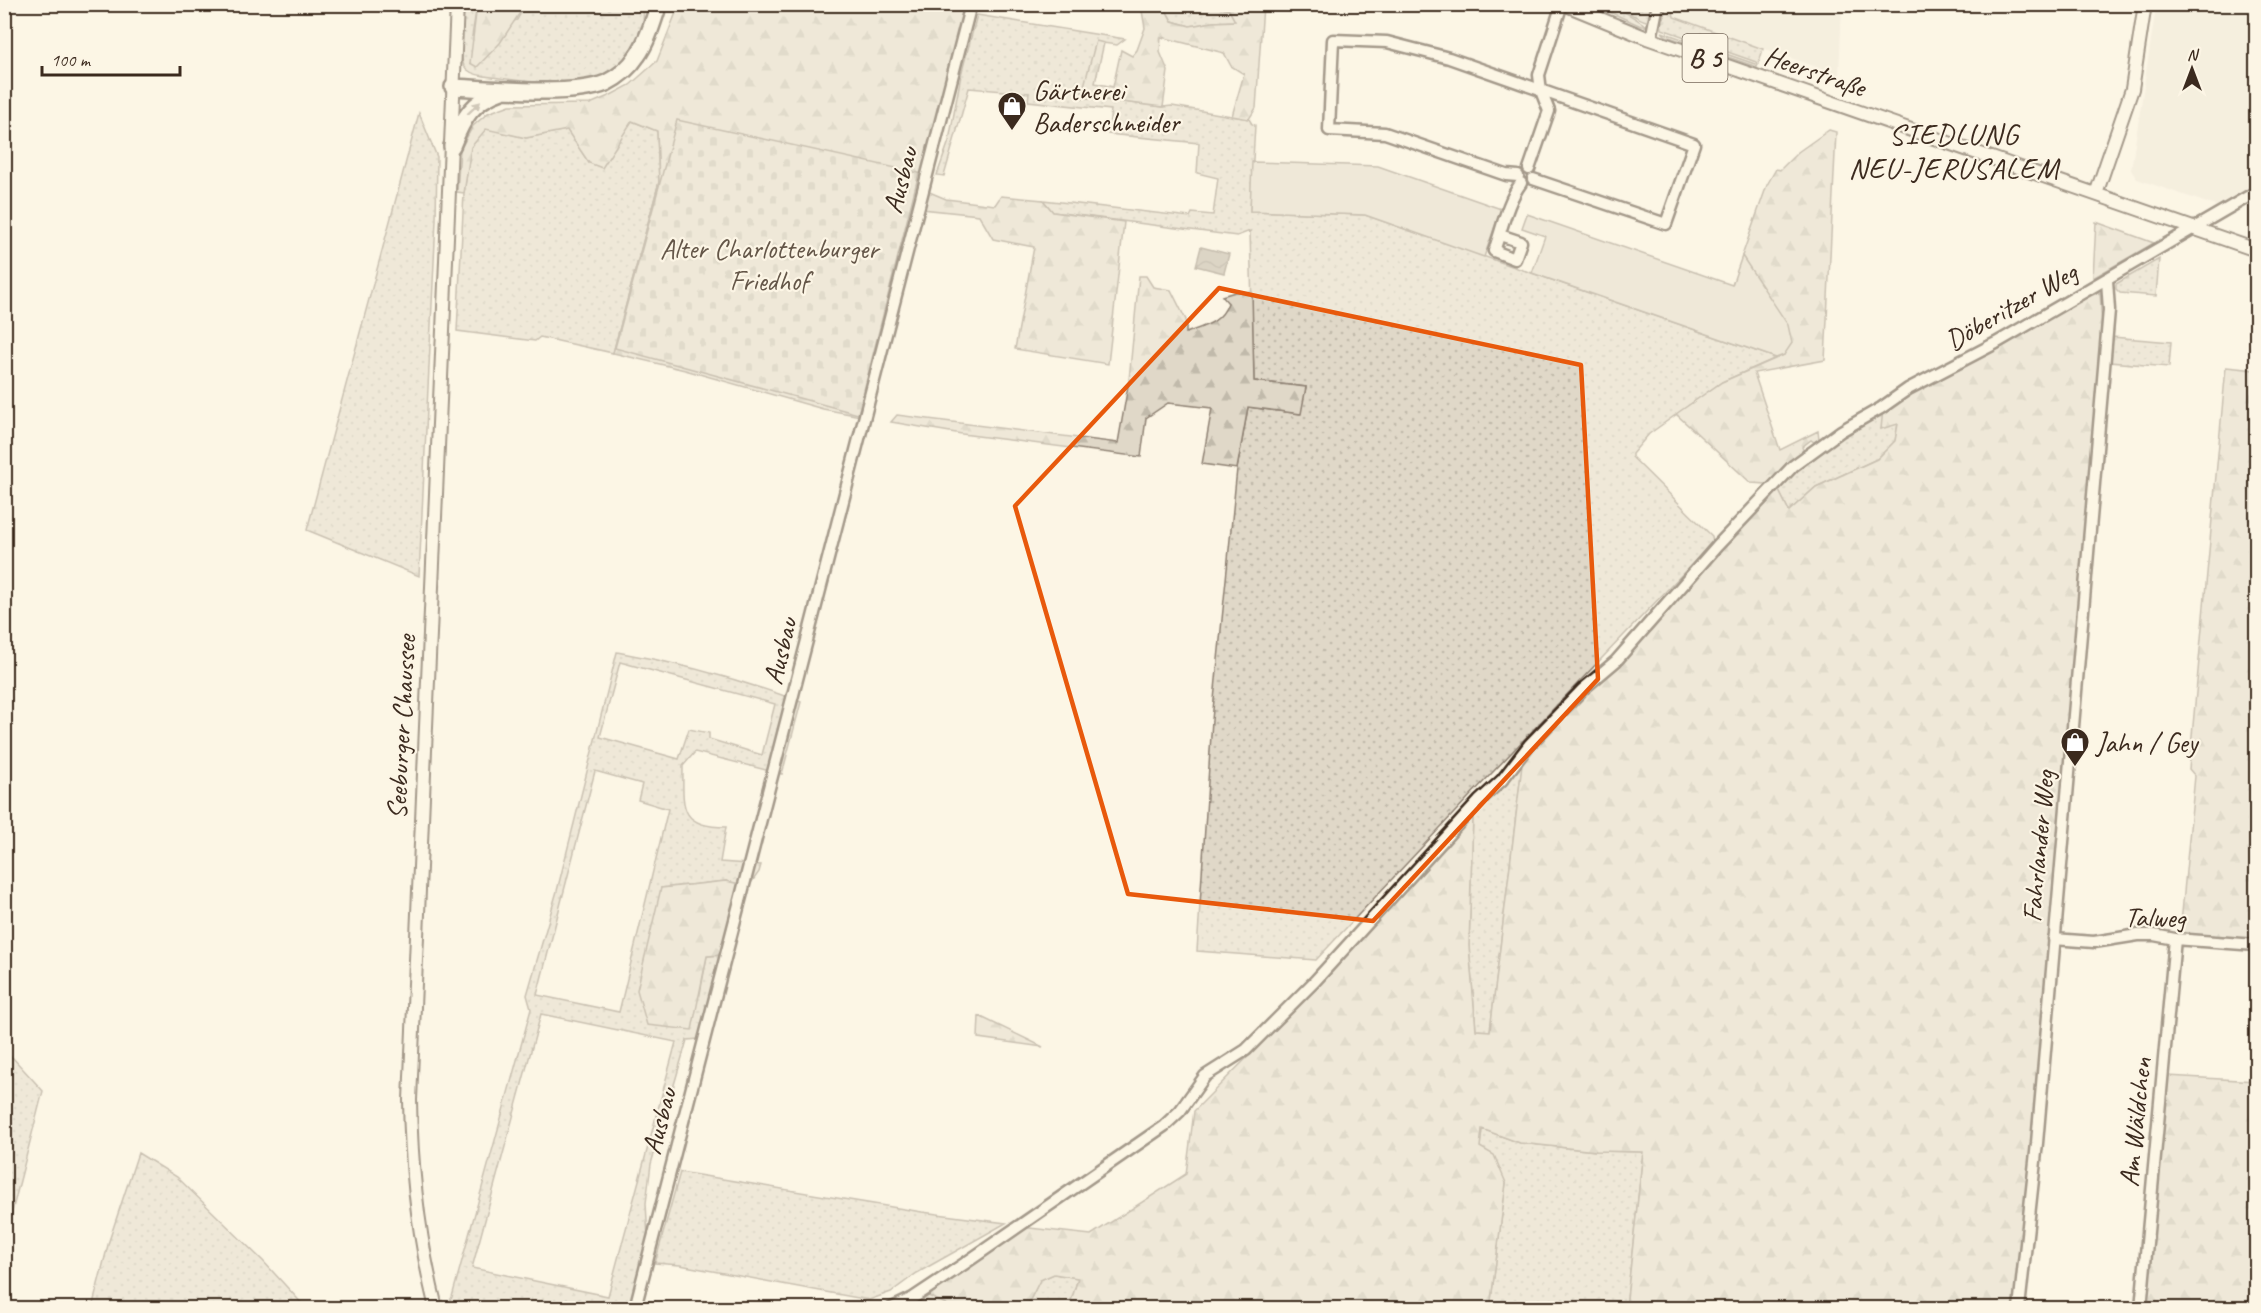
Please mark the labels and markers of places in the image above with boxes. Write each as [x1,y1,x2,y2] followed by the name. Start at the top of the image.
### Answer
[1033,73,1181,140] place label: Gärtnerei Baderschneider
[996,90,1028,132] shop icon: Gärtnerei Baderschneider
[2094,725,2200,760] place label: Jahn / Gey
[2059,726,2091,768] shop icon: Jahn / Gey

